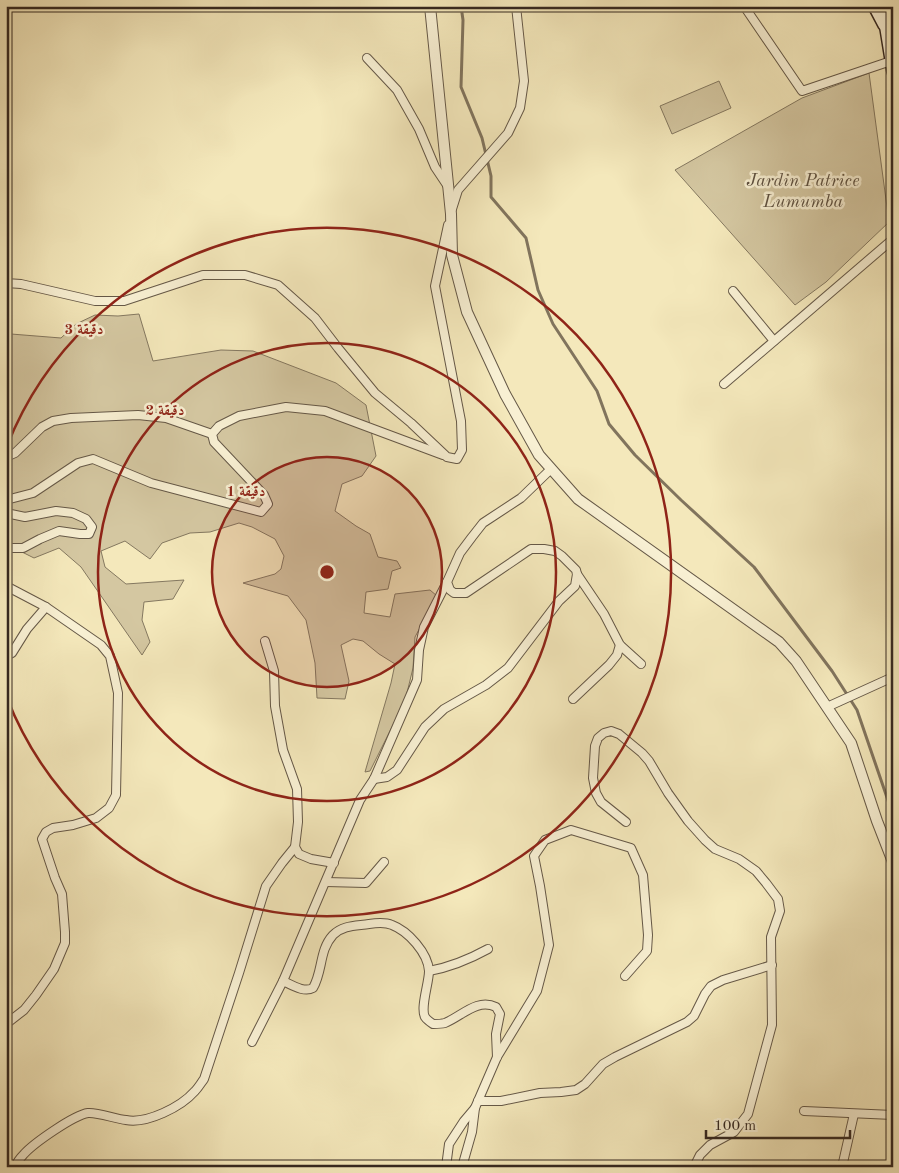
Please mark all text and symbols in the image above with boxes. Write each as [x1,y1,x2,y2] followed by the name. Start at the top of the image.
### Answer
[746,172,860,211] park label: Jardin Patrice Lumumba
[64,323,104,338] text: 3 دقيقة
[145,404,185,419] text: 2 دقيقة
[226,485,266,500] text: 1 دقيقة
[318,563,336,581] centre of rings
[706,1108,850,1140] scale bar
[714,1119,756,1134] text: 100 m

